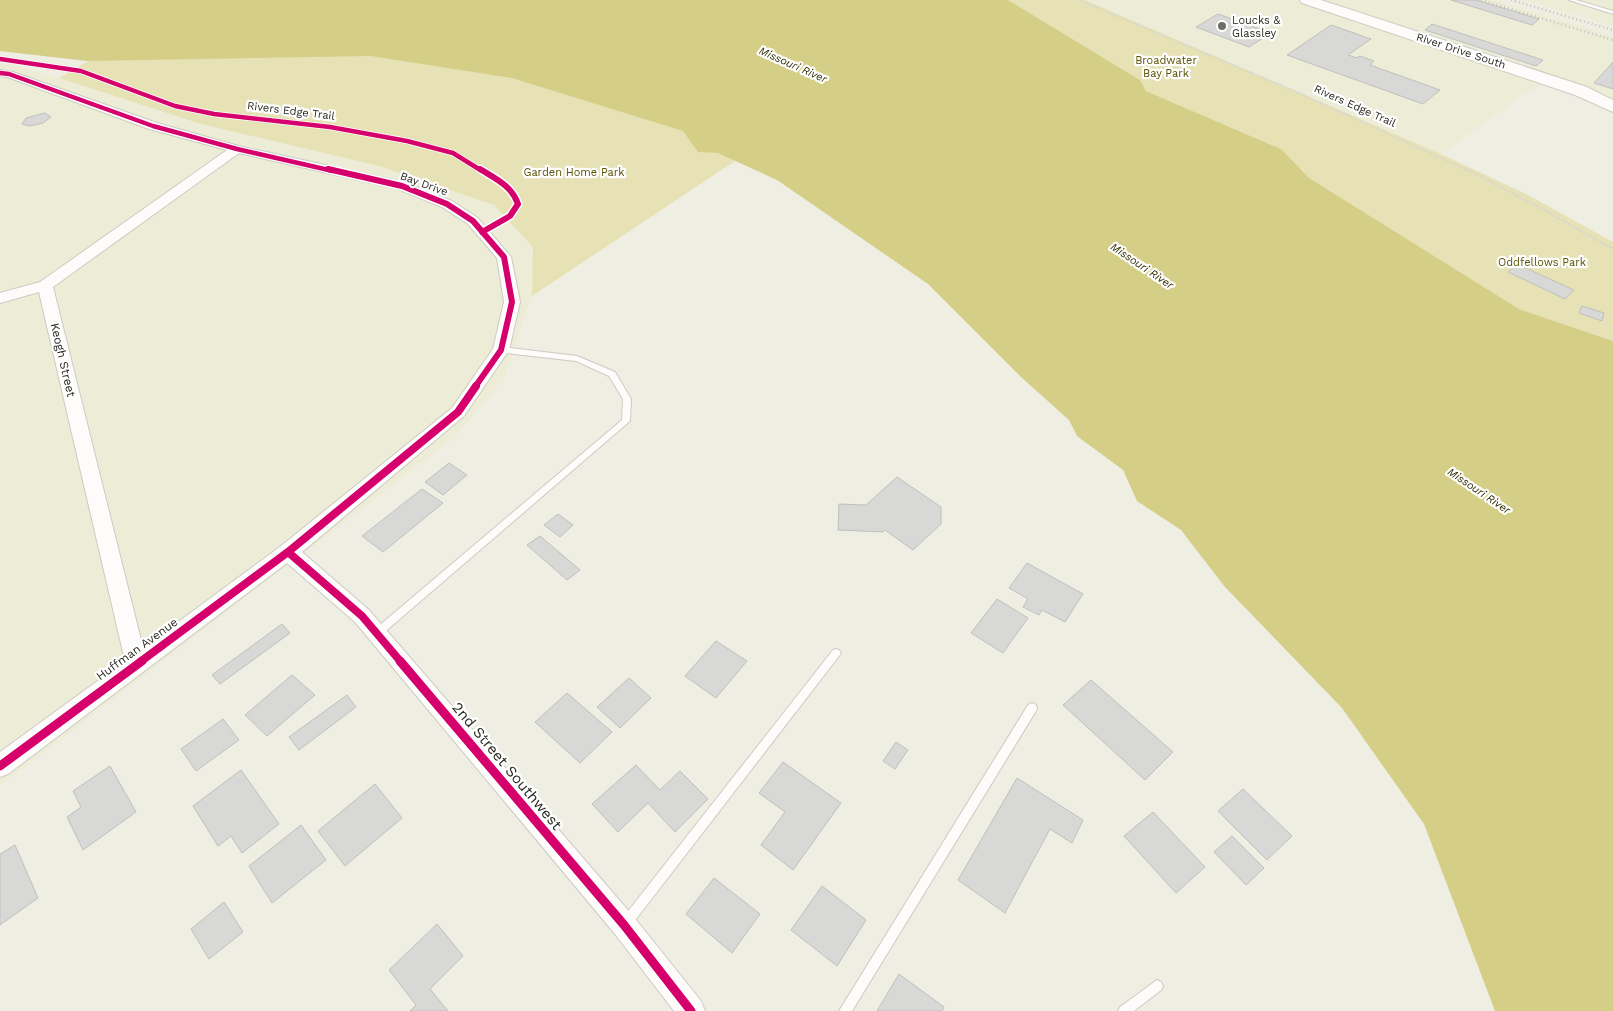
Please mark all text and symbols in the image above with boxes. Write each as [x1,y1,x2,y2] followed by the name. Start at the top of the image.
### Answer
[1232,14,1281,40] place label: Loucks & Glassley
[1216,20,1228,32] marker: Loucks & Glassley
[1415,30,1507,72] street label: River Drive South
[757,44,830,86] water label: Missouri River
[1135,54,1197,80] park label: Broadwater Bay Park
[1312,82,1398,130] street label: Rivers Edge Trail
[246,99,336,123] street label: Rivers Edge Trail
[523,166,625,179] park label: Garden Home Park
[398,169,450,199] street label: Bay Drive
[1108,240,1177,292] water label: Missouri River
[1498,256,1586,269] park label: Oddfellows Park
[48,322,78,398] street label: Keogh Street
[1445,465,1514,517] water label: Missouri River
[94,615,181,683] street label: Huffman Avenue
[448,698,566,834] street label: 2nd Street Southwest

